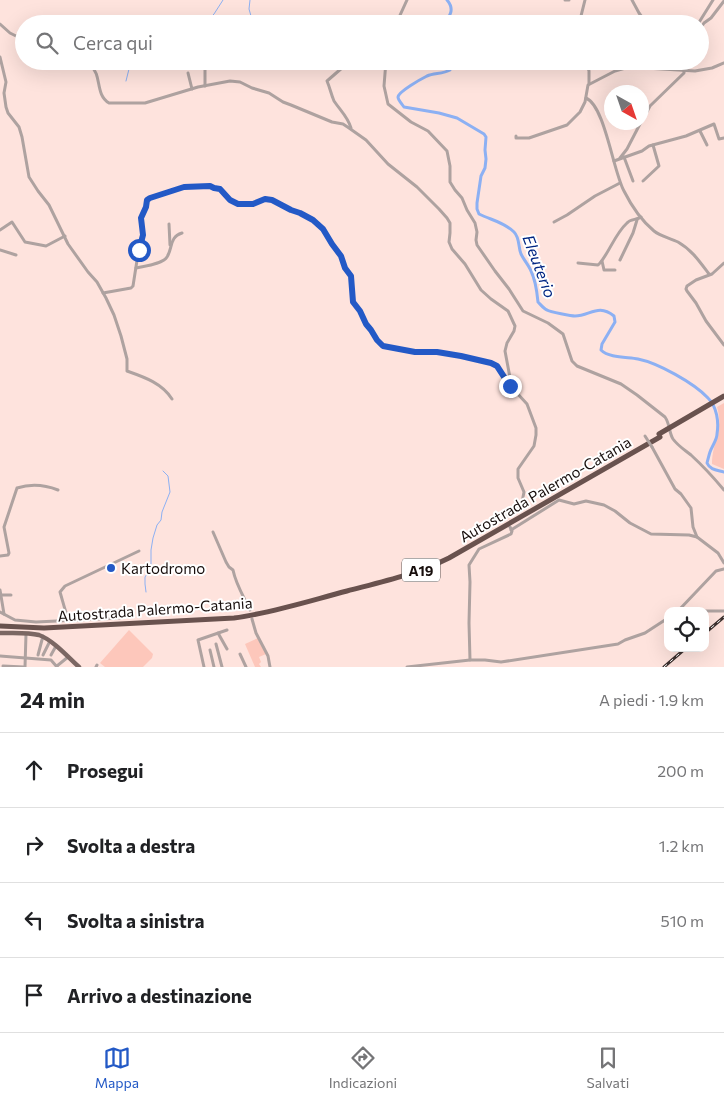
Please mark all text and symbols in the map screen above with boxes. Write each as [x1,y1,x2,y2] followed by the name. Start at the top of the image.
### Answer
[15,15,709,70] search box
[33,29,61,57] icon: search
[73,31,153,54] text: Cerca qui
[604,85,649,130] north arrow
[519,232,561,300] water label: Eleuterio
[128,239,151,262] route start
[499,375,522,398] route end
[456,432,634,546] street label: Autostrada Palermo-Catania
[402,558,440,582] road number: A19
[121,559,205,577] place label: Kartodromo
[105,562,117,574] marker: Kartodromo
[57,593,253,625] street label: Autostrada Palermo-Catania
[664,607,709,652] map controls
[664,607,709,652] button: locate
[20,687,85,712] text: 24 min
[599,690,704,709] text: A piedi · 1.9 km
[20,756,48,784] icon: ahead
[67,759,144,782] text: Prosegui
[657,761,704,780] text: 200 m
[20,831,48,859] icon: right
[67,834,195,857] text: Svolta a destra
[659,836,704,855] text: 1.2 km
[20,906,48,934] icon: left
[67,909,205,932] text: Svolta a sinistra
[661,911,704,930] text: 510 m
[20,981,48,1009] icon: arrive
[67,984,252,1007] text: Arrivo a destinazione
[95,1044,139,1091] tab: Mappa
[329,1044,397,1091] tab: Indicazioni
[586,1044,629,1091] tab: Salvati

